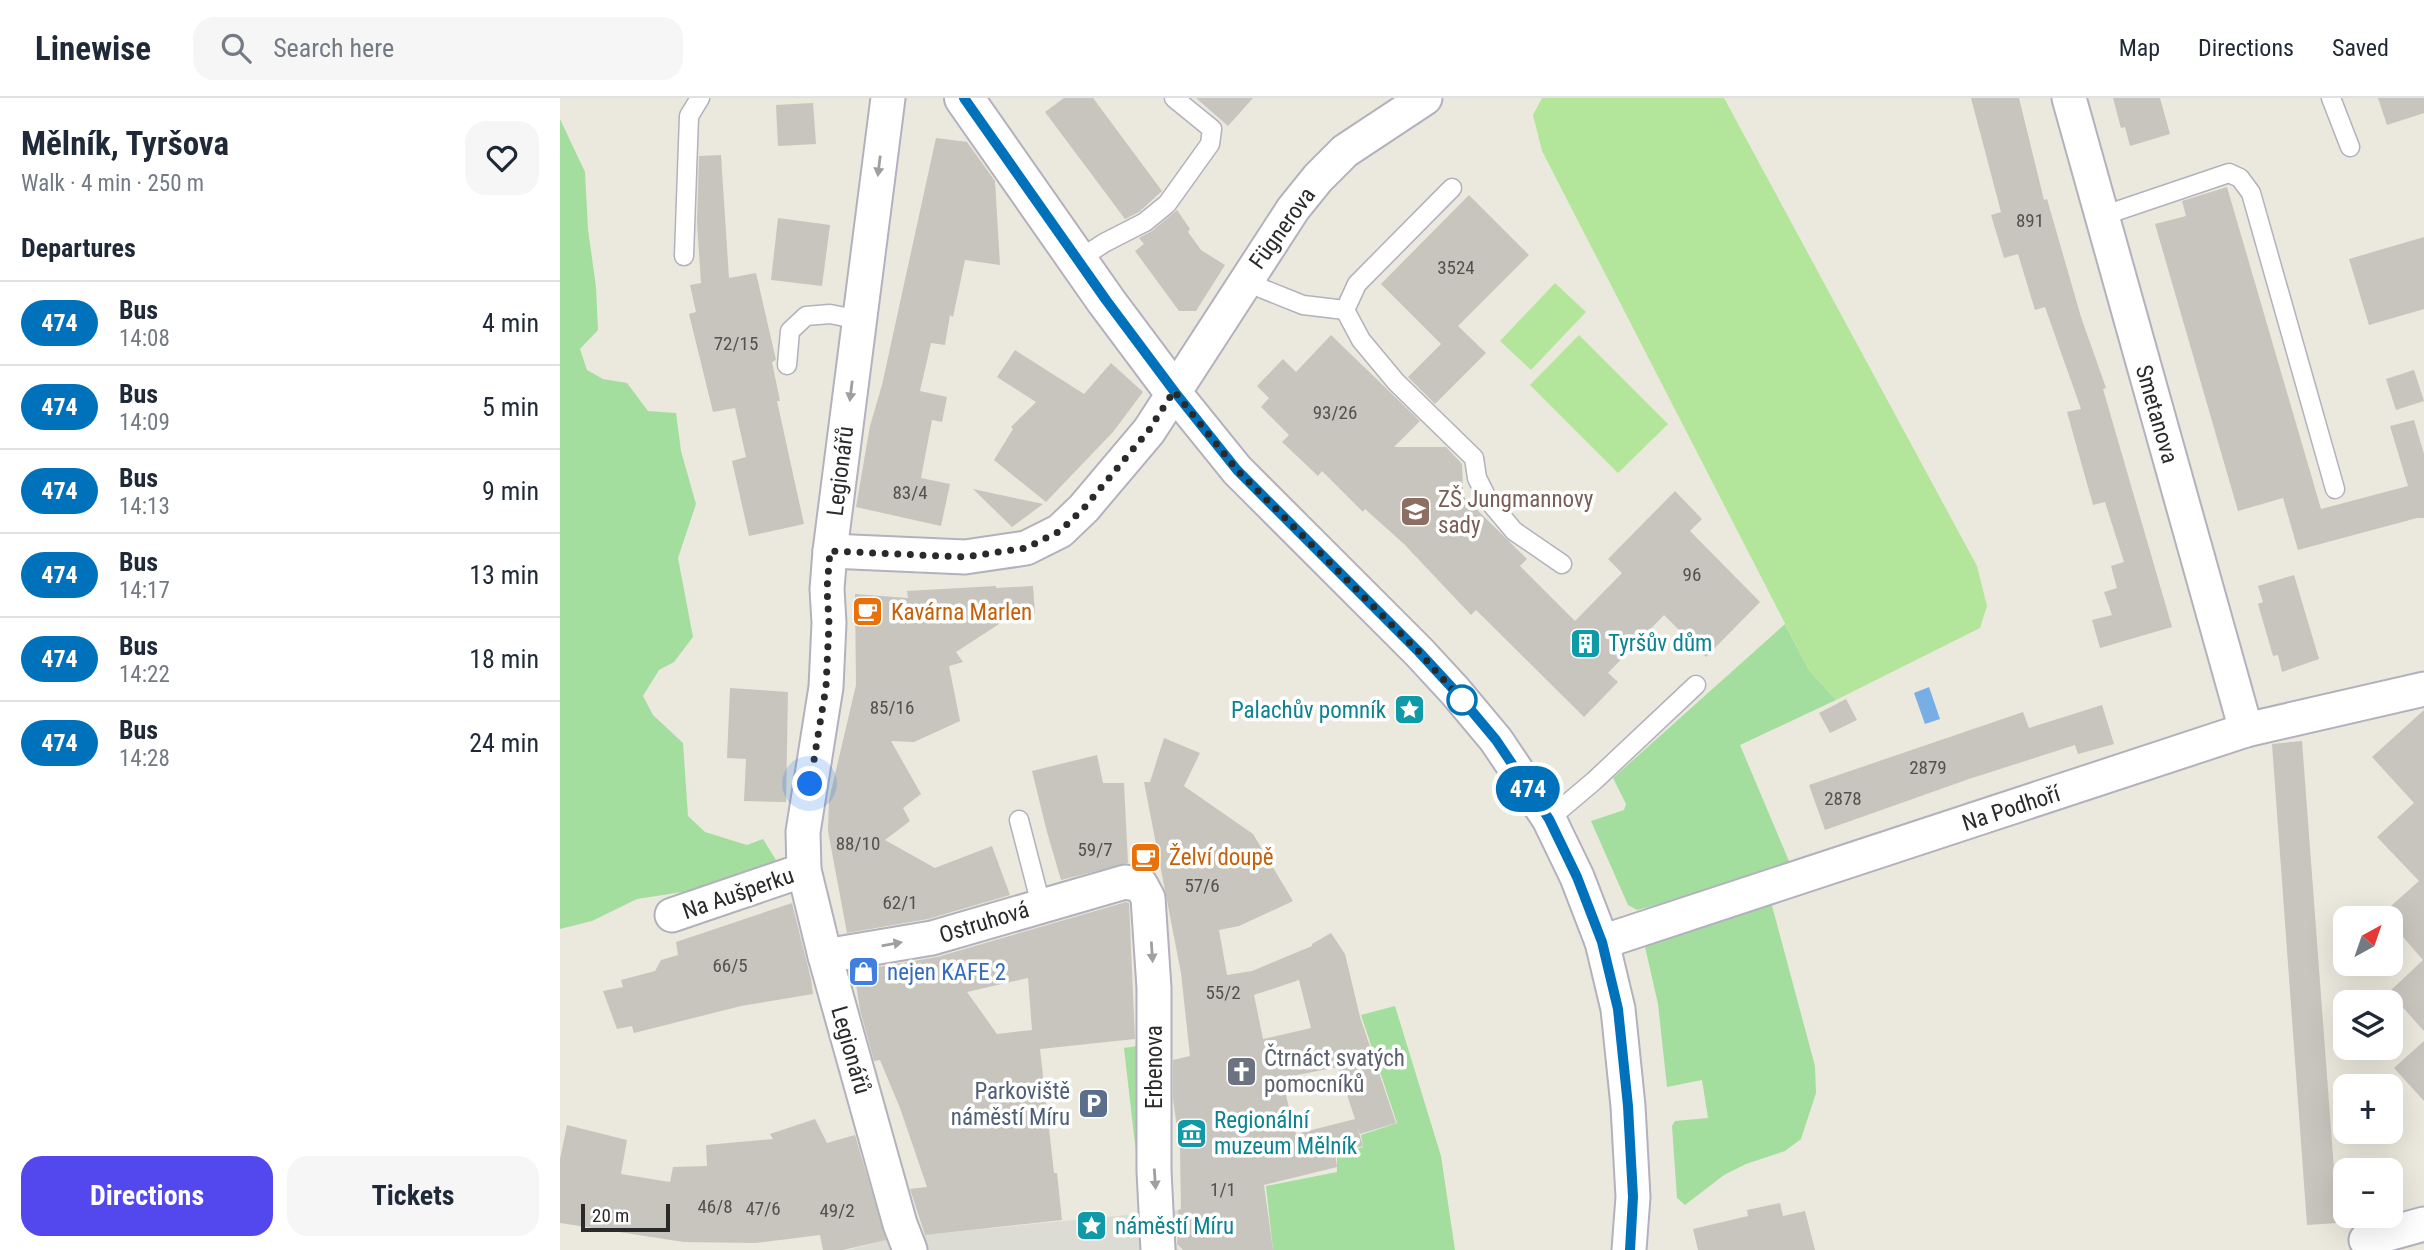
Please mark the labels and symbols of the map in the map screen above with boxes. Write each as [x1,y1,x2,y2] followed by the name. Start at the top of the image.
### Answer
[874,155,885,177] one-way arrow
[1244,182,1321,274] street label: Fügnerova
[2016,209,2044,232] house number: 891
[1437,256,1475,279] house number: 3524
[714,332,758,355] house number: 72/15
[2130,362,2183,466] street label: Smetanova
[845,381,856,403] one-way arrow
[1313,401,1357,424] house number: 93/26
[822,425,859,517] street label: Legionářů
[892,481,928,504] house number: 83/4
[1438,485,1594,539] place label: ZŠ Jungmannovy sady
[1398,495,1432,529] school or university icon: ZŠ Jungmannovy sady
[1683,563,1701,586] house number: 96
[851,595,885,629] cafe icon: Kavárna Marlen
[891,599,1032,626] place label: Kavárna Marlen
[1568,626,1602,660] building icon: Tyršův dům
[1608,630,1712,657] place label: Tyršův dům
[1447,685,1477,715] unlabelled marker
[1392,693,1426,727] place icon: Palachův pomník
[870,696,914,719] house number: 85/16
[1231,697,1387,724] place label: Palachův pomník
[1909,756,1947,779] house number: 2879
[792,766,827,801] your location
[1488,766,1568,812] line badge: 474
[1959,780,2065,837] street label: Na Podhoří
[1824,787,1862,810] house number: 2878
[836,832,880,855] house number: 88/10
[1077,838,1113,861] house number: 59/7
[1129,840,1163,874] cafe icon: Želví doupě
[1169,843,1274,871] place label: Želví doupě
[679,862,797,925] street label: Na Aušperku
[1184,874,1220,897] house number: 57/6
[882,891,918,914] house number: 62/1
[936,896,1032,949] street label: Ostruhová
[2333,906,2403,976] north arrow
[882,938,904,949] one-way arrow
[1146,941,1157,963] one-way arrow
[712,954,748,977] house number: 66/5
[847,955,881,989] shop icon: nejen KAFE 2
[887,959,1006,986] place label: nejen KAFE 2
[1205,981,1241,1004] house number: 55/2
[825,1003,876,1097] street label: Legionářů
[1141,1025,1168,1109] street label: Erbenova
[1264,1043,1405,1098] place label: Čtrnáct svatých pomocníků
[1224,1054,1258,1088] church icon: Čtrnáct svatých pomocníků
[951,1078,1070,1131] place label: Parkoviště náměstí Míru
[1076,1087,1110,1121] parking icon: Parkoviště náměstí Míru
[1214,1107,1358,1160] place label: Regionální muzeum Mělník
[1174,1116,1208,1150] museum icon: Regionální muzeum Mělník
[1149,1168,1160,1190] one-way arrow
[1210,1178,1236,1201] house number: 1/1
[697,1195,733,1218] house number: 46/8
[745,1197,781,1220] house number: 47/6
[819,1199,855,1222] house number: 49/2
[581,1201,670,1233] scale bar
[1075,1209,1109,1243] place icon: náměstí Míru
[1115,1213,1234,1240] place label: náměstí Míru

